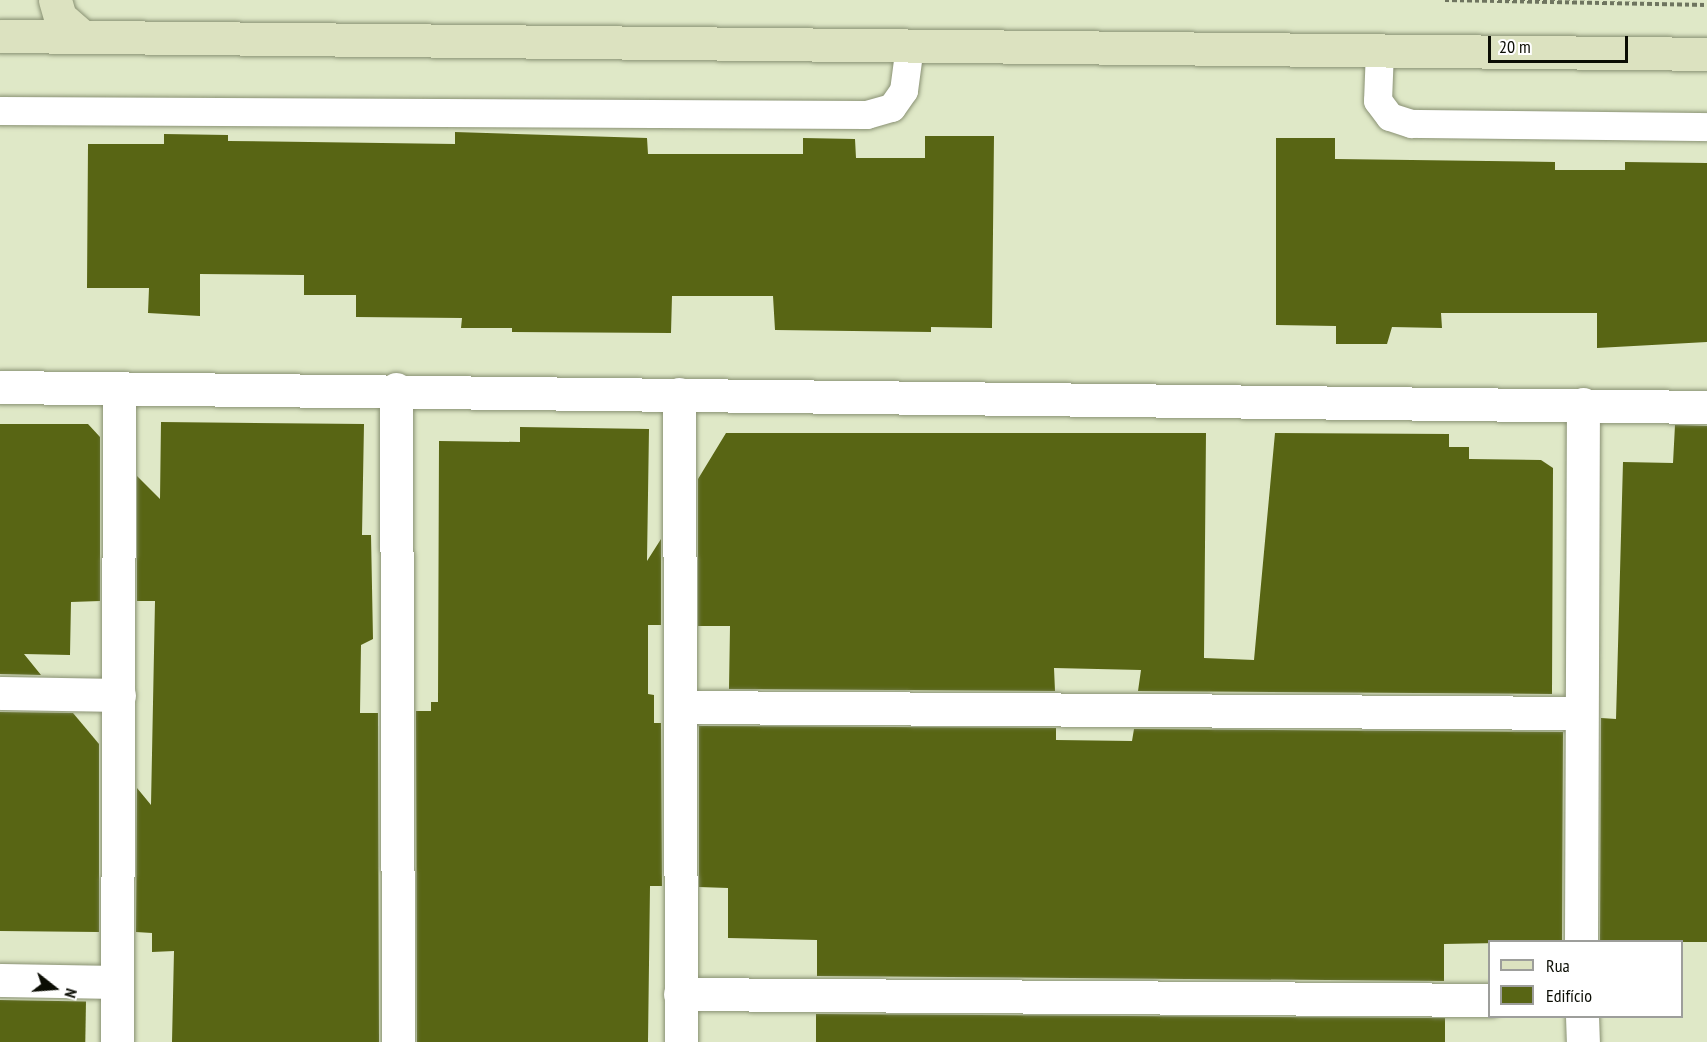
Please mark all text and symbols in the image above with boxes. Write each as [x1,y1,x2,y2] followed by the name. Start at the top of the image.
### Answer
[1491,24,1630,62] scale bar
[1499,35,1531,58] text: 20 m
[1488,940,1683,1018] legend
[1546,954,1570,977] text: Rua
[24,958,84,1018] north arrow
[1546,984,1592,1007] text: Edifício
[60,986,82,1000] text: N

